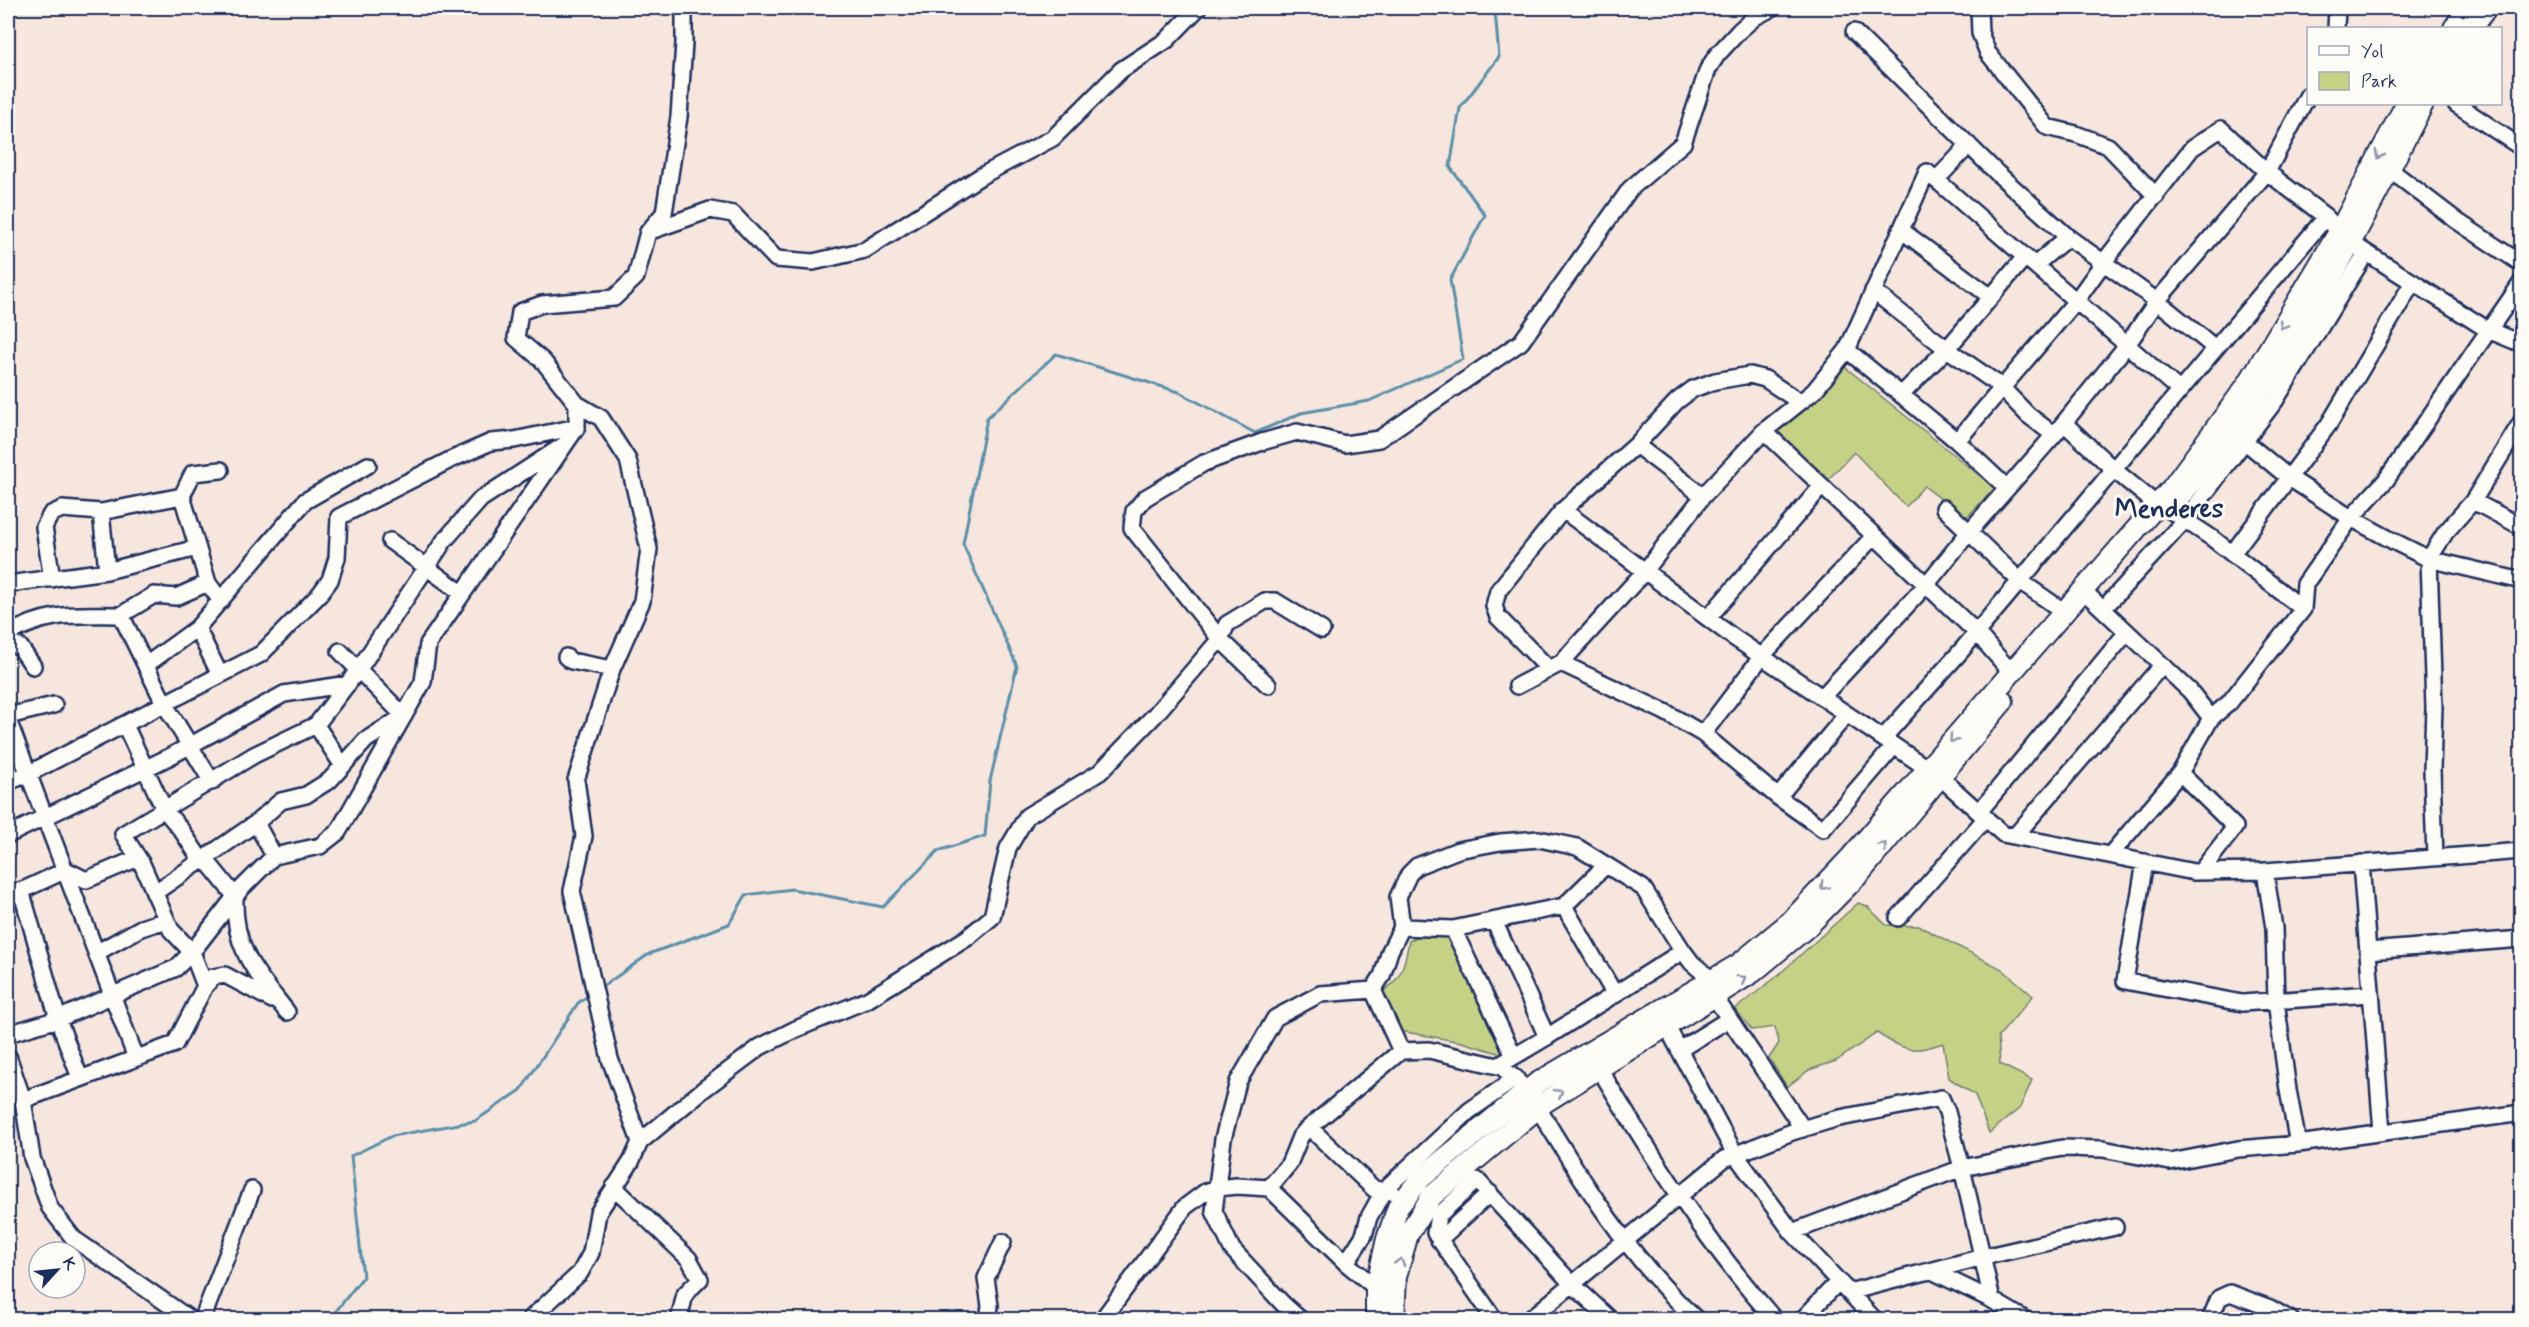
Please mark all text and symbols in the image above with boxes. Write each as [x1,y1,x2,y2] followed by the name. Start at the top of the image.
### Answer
[2307,27,2502,105] legend
[2361,40,2384,64] text: Yol
[2361,70,2397,94] text: Park
[2375,149,2386,160] one-way arrow
[2279,319,2291,329] one-way arrow
[2115,493,2224,527] district label: Menderes
[1949,732,1960,743] one-way arrow
[1876,842,1887,853] one-way arrow
[1820,879,1831,889] one-way arrow
[1736,974,1746,986] one-way arrow
[1553,1089,1563,1101] one-way arrow
[27,1240,87,1300] north arrow
[57,1254,81,1274] text: K
[1393,1257,1405,1267] one-way arrow

